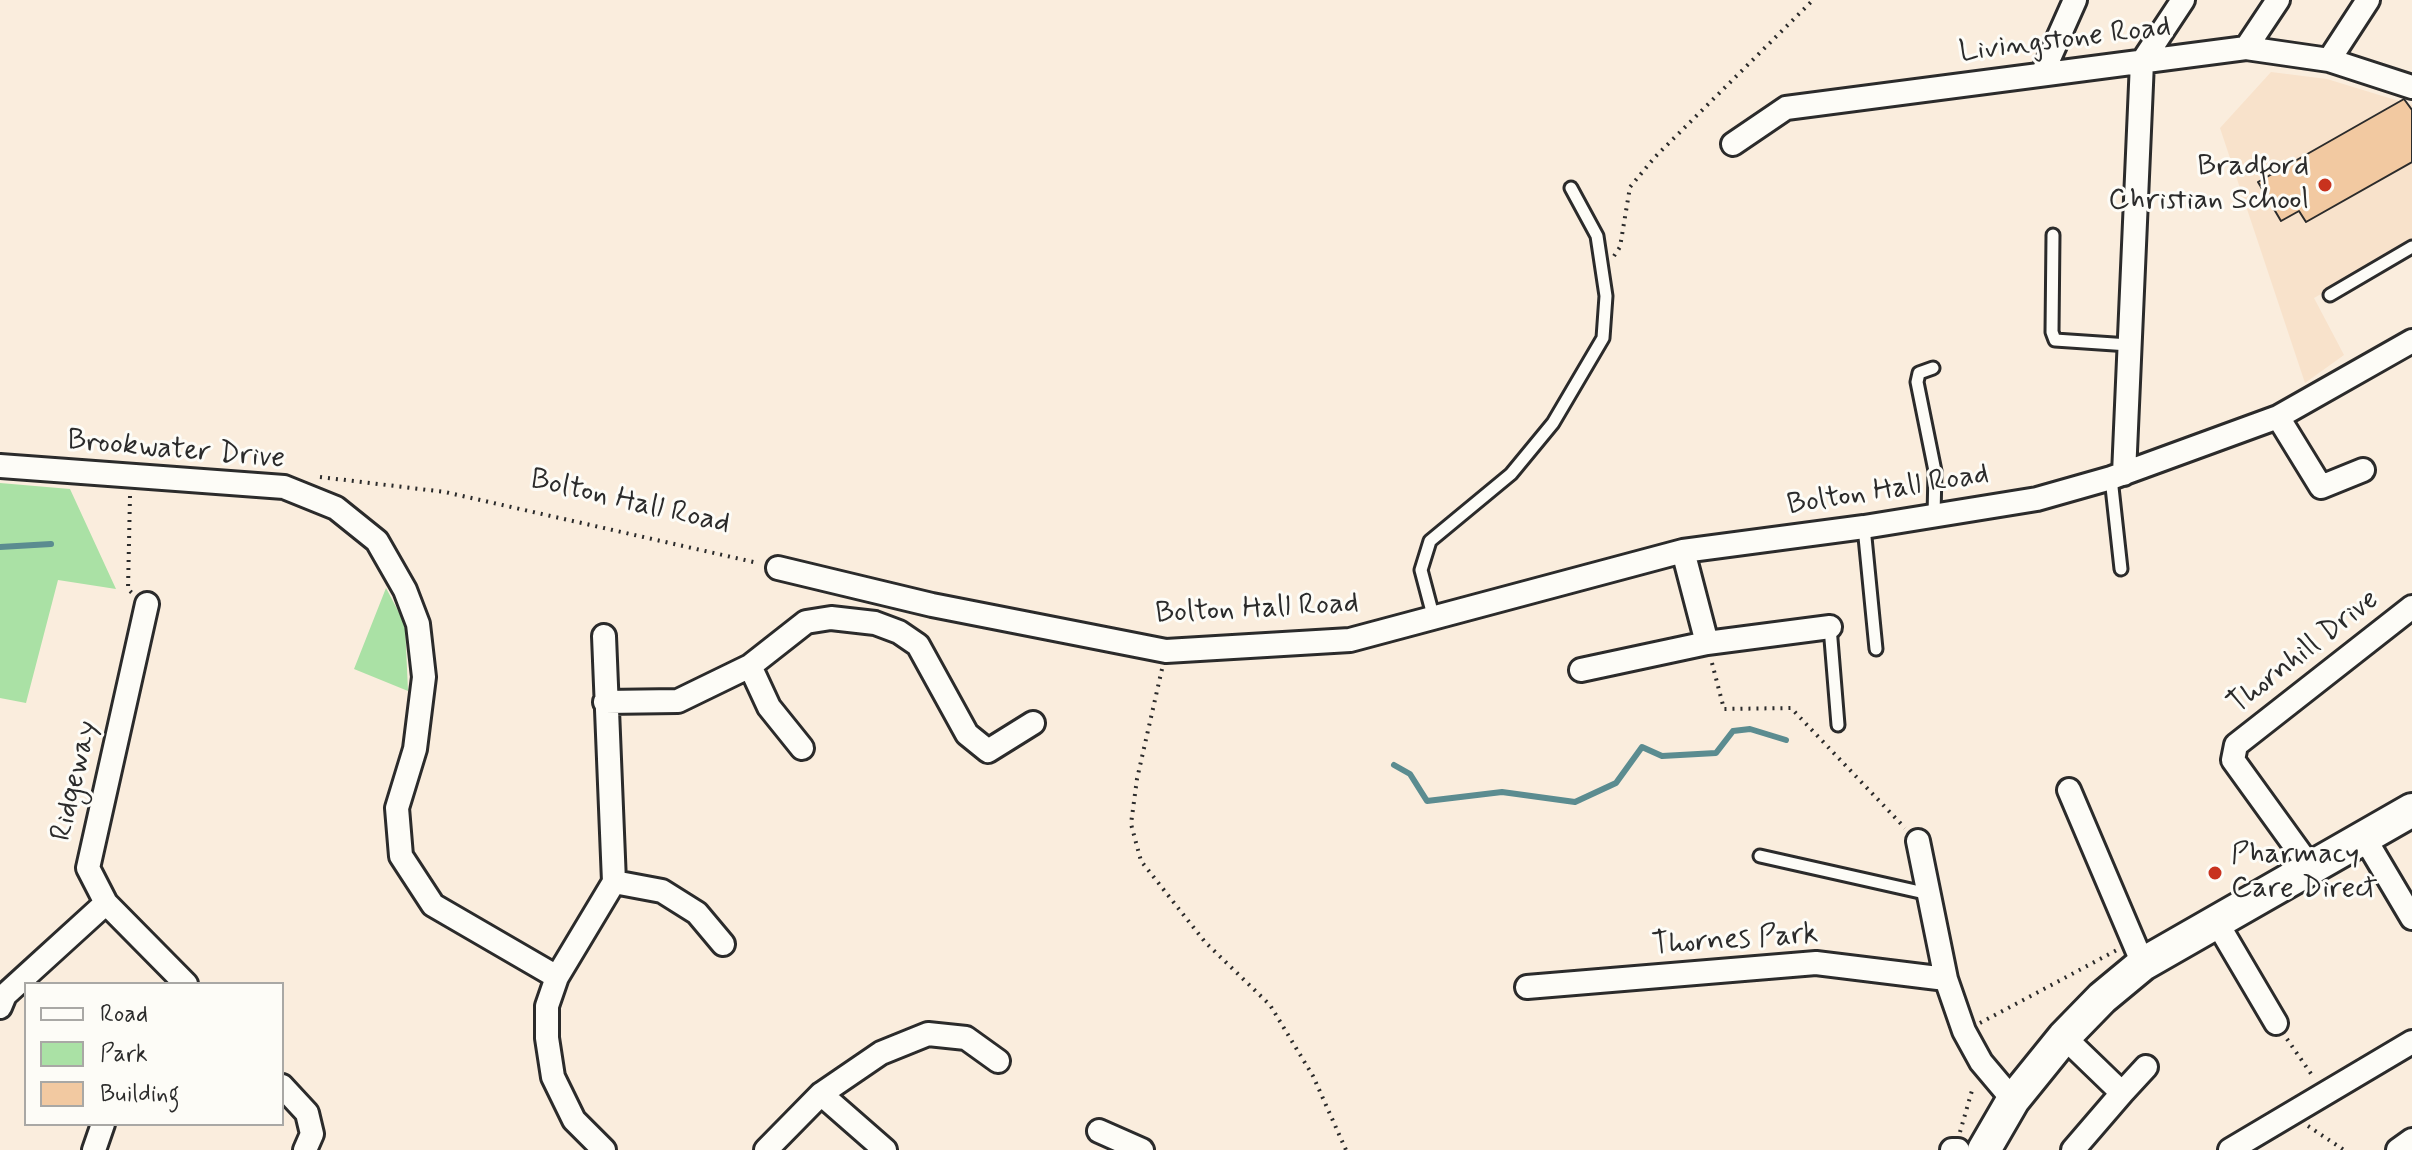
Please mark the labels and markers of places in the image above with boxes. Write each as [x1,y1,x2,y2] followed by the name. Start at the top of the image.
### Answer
[2108,150,2309,220] place label: Bradford Christian School
[2316,176,2334,194] marker: Bradford Christian School
[2231,838,2378,908] place label: Pharmacy Care Direct
[2206,864,2224,882] marker: Pharmacy Care Direct

